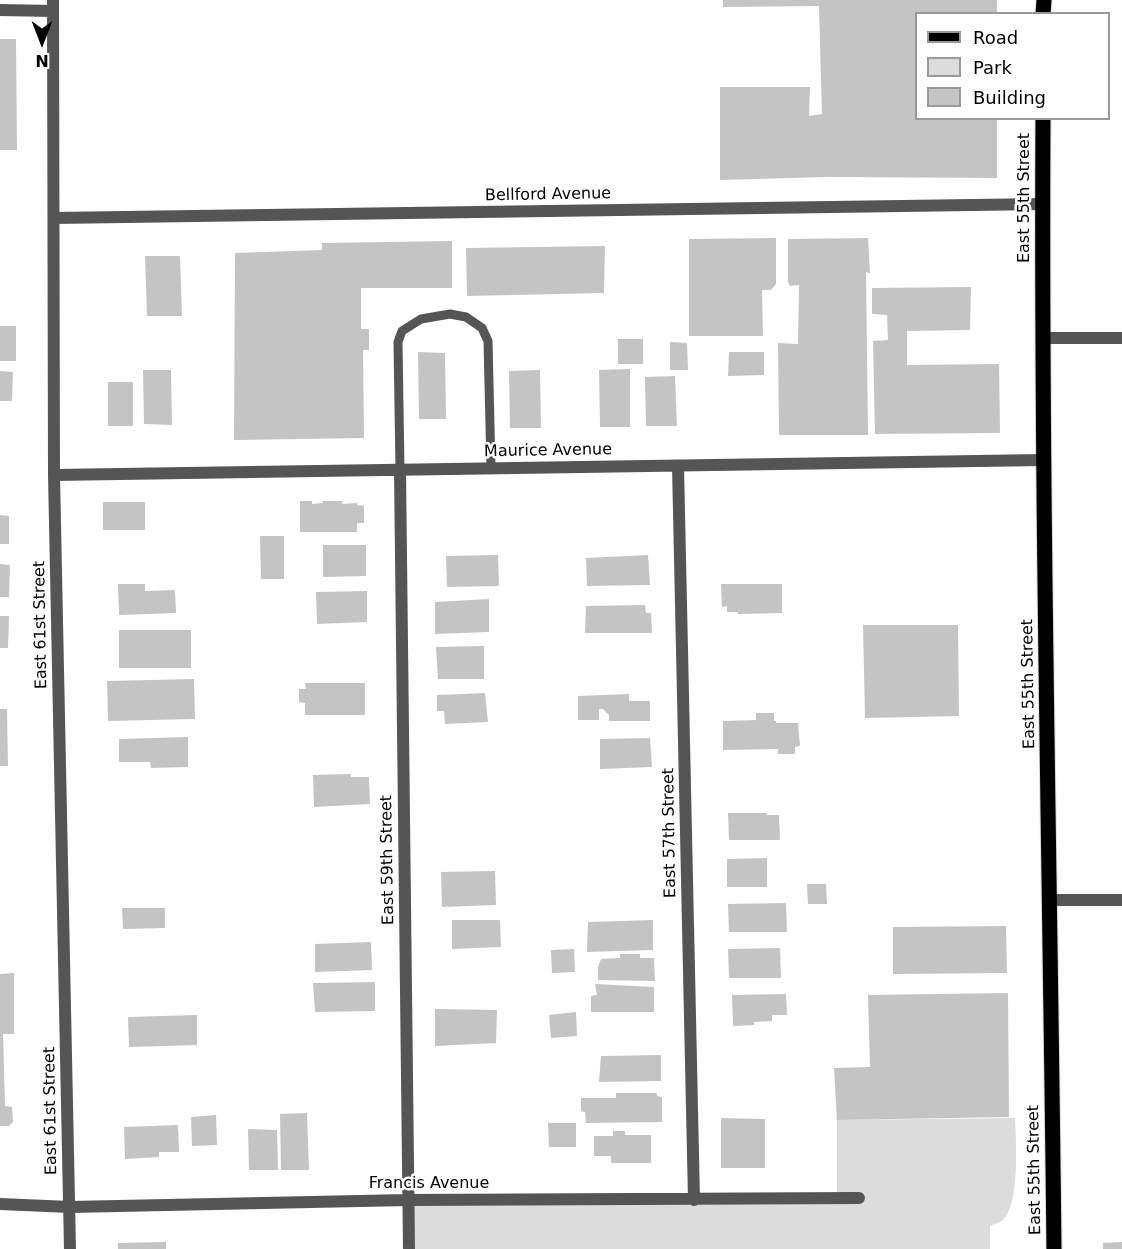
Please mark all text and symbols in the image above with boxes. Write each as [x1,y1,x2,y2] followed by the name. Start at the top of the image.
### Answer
[12,12,72,72] north arrow
[915,12,1110,120] legend
[973,27,1018,48] text: Road
[35,51,49,70] text: N
[973,57,1012,78] text: Park
[973,87,1046,108] text: Building
[1015,133,1035,263] street label: East 55th Street
[485,184,611,206] street label: Bellford Avenue
[484,440,612,462] street label: Maurice Avenue
[30,561,52,689] street label: East 61st Street
[1018,619,1040,749] street label: East 55th Street
[659,768,681,898] street label: East 57th Street
[377,795,399,925] street label: East 59th Street
[40,1047,62,1175] street label: East 61st Street
[1024,1105,1046,1235] street label: East 55th Street
[369,1174,489,1194] street label: Francis Avenue

